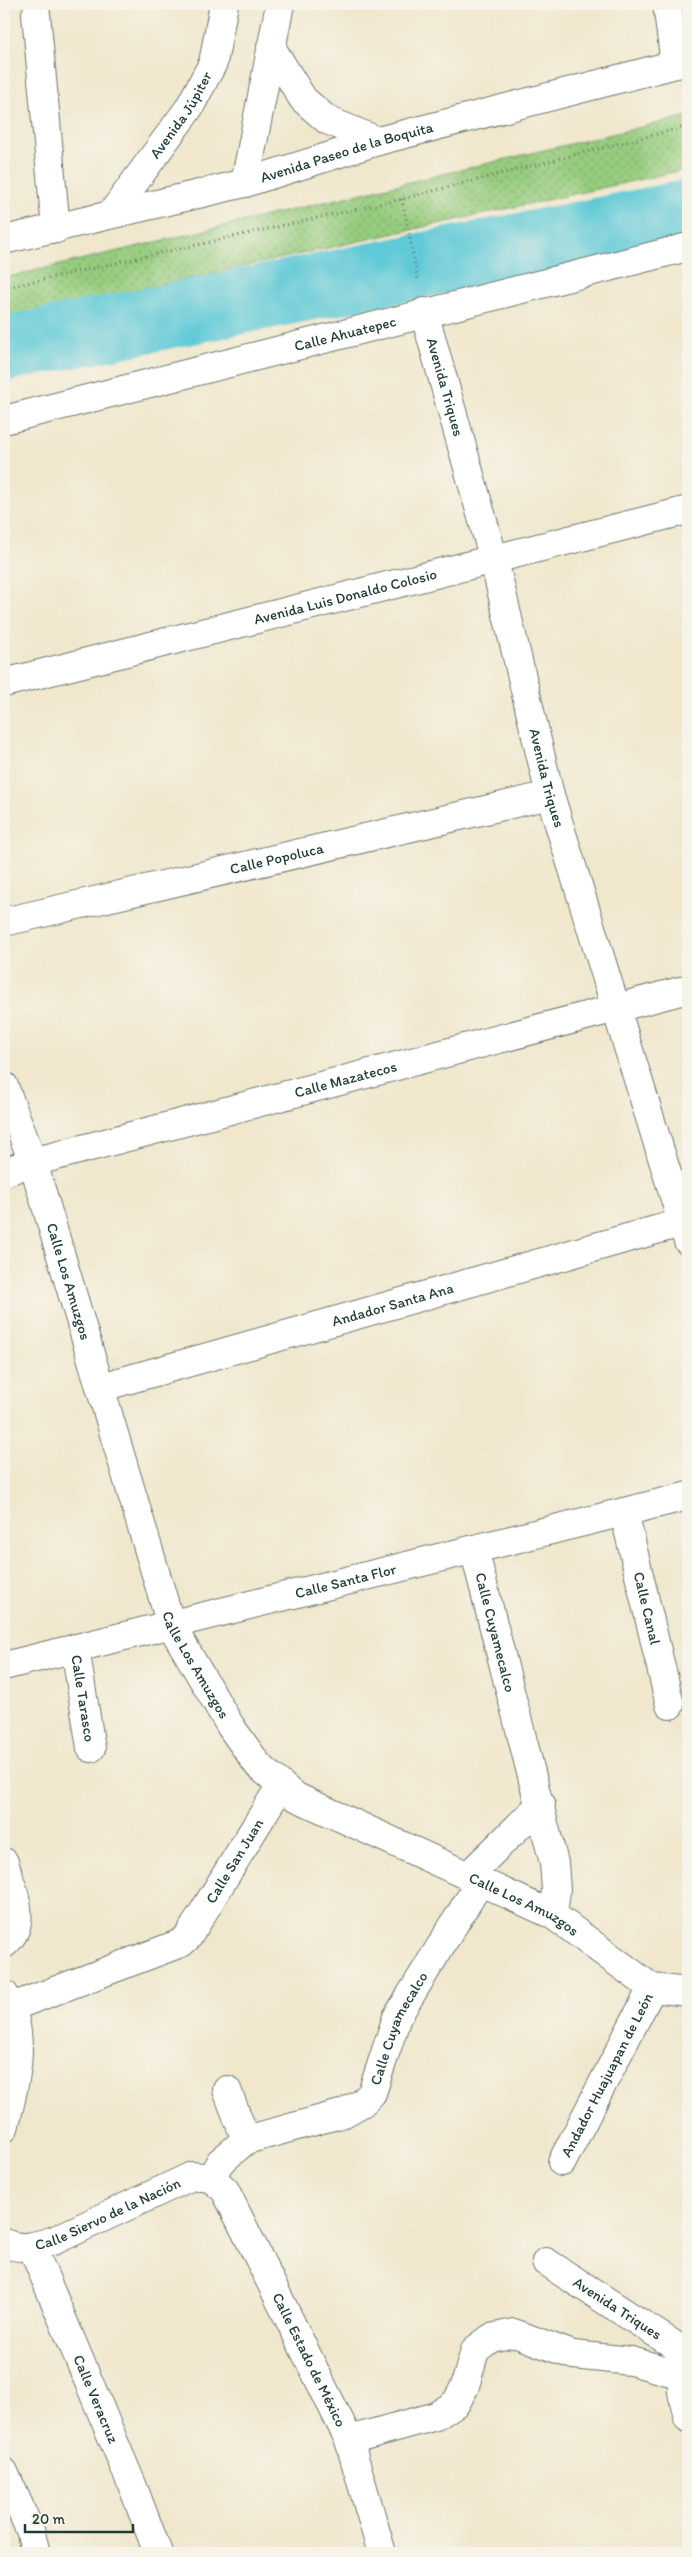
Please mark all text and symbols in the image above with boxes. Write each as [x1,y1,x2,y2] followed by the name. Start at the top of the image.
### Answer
[146,68,216,162] street label: Avenida Júpiter
[258,118,435,187] street label: Avenida Paseo de la Boquita
[292,312,398,355] street label: Calle Ahuatepec
[423,336,468,439] street label: Avenida Triques
[252,565,439,629] street label: Avenida Luis Donaldo Colosio
[525,727,569,830] street label: Avenida Triques
[228,839,325,878] street label: Calle Popoluca
[292,1057,399,1102] street label: Calle Mazatecos
[43,1221,95,1342] street label: Calle Los Amuzgos
[330,1279,456,1330] street label: Andador Santa Ana
[293,1560,398,1602] street label: Calle Santa Flor
[630,1570,665,1647] street label: Calle Canal
[471,1571,519,1694] street label: Calle Cuyamecalco
[158,1609,233,1722] street label: Calle Los Amuzgos
[67,1654,99,1743] street label: Calle Tarasco
[202,1815,268,1907] street label: Calle San Juan
[466,1869,582,1940] street label: Calle Los Amuzgos
[366,1968,432,2087] street label: Calle Cuyamecalco
[557,1989,657,2160] street label: Andador Huajuapan de León
[33,2174,184,2254] street label: Calle Siervo de la Nación
[570,2273,665,2344] street label: Avenida Triques
[268,2290,350,2430] street label: Calle Estado de México
[69,2352,123,2446] street label: Calle Veracruz
[25,2502,132,2534] scale bar
[32,2510,66,2528] text: 20 m

